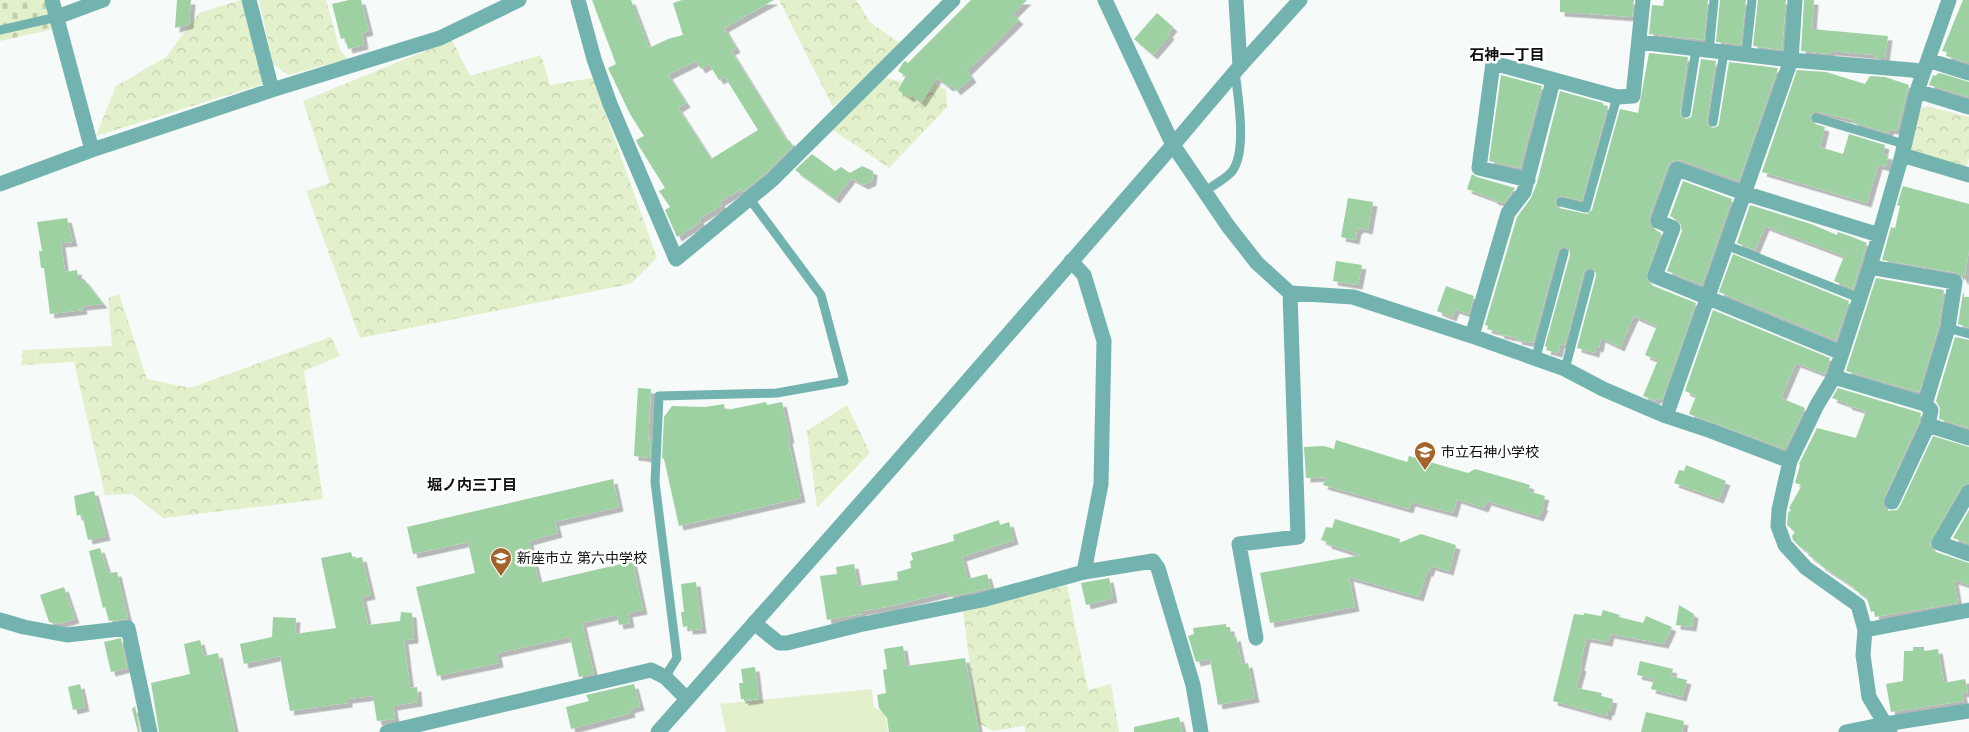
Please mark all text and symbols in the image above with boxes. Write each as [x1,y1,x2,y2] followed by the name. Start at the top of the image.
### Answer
[1469,45,1545,64] district label: 石神一丁目
[1413,440,1437,471] school or university icon: 市立石神小学校
[1441,443,1539,460] place label: 市立石神小学校
[427,475,517,494] district label: 堀ノ内三丁目
[489,546,513,577] school or university icon: 新座市立 第六中学校
[517,549,647,566] place label: 新座市立 第六中学校

